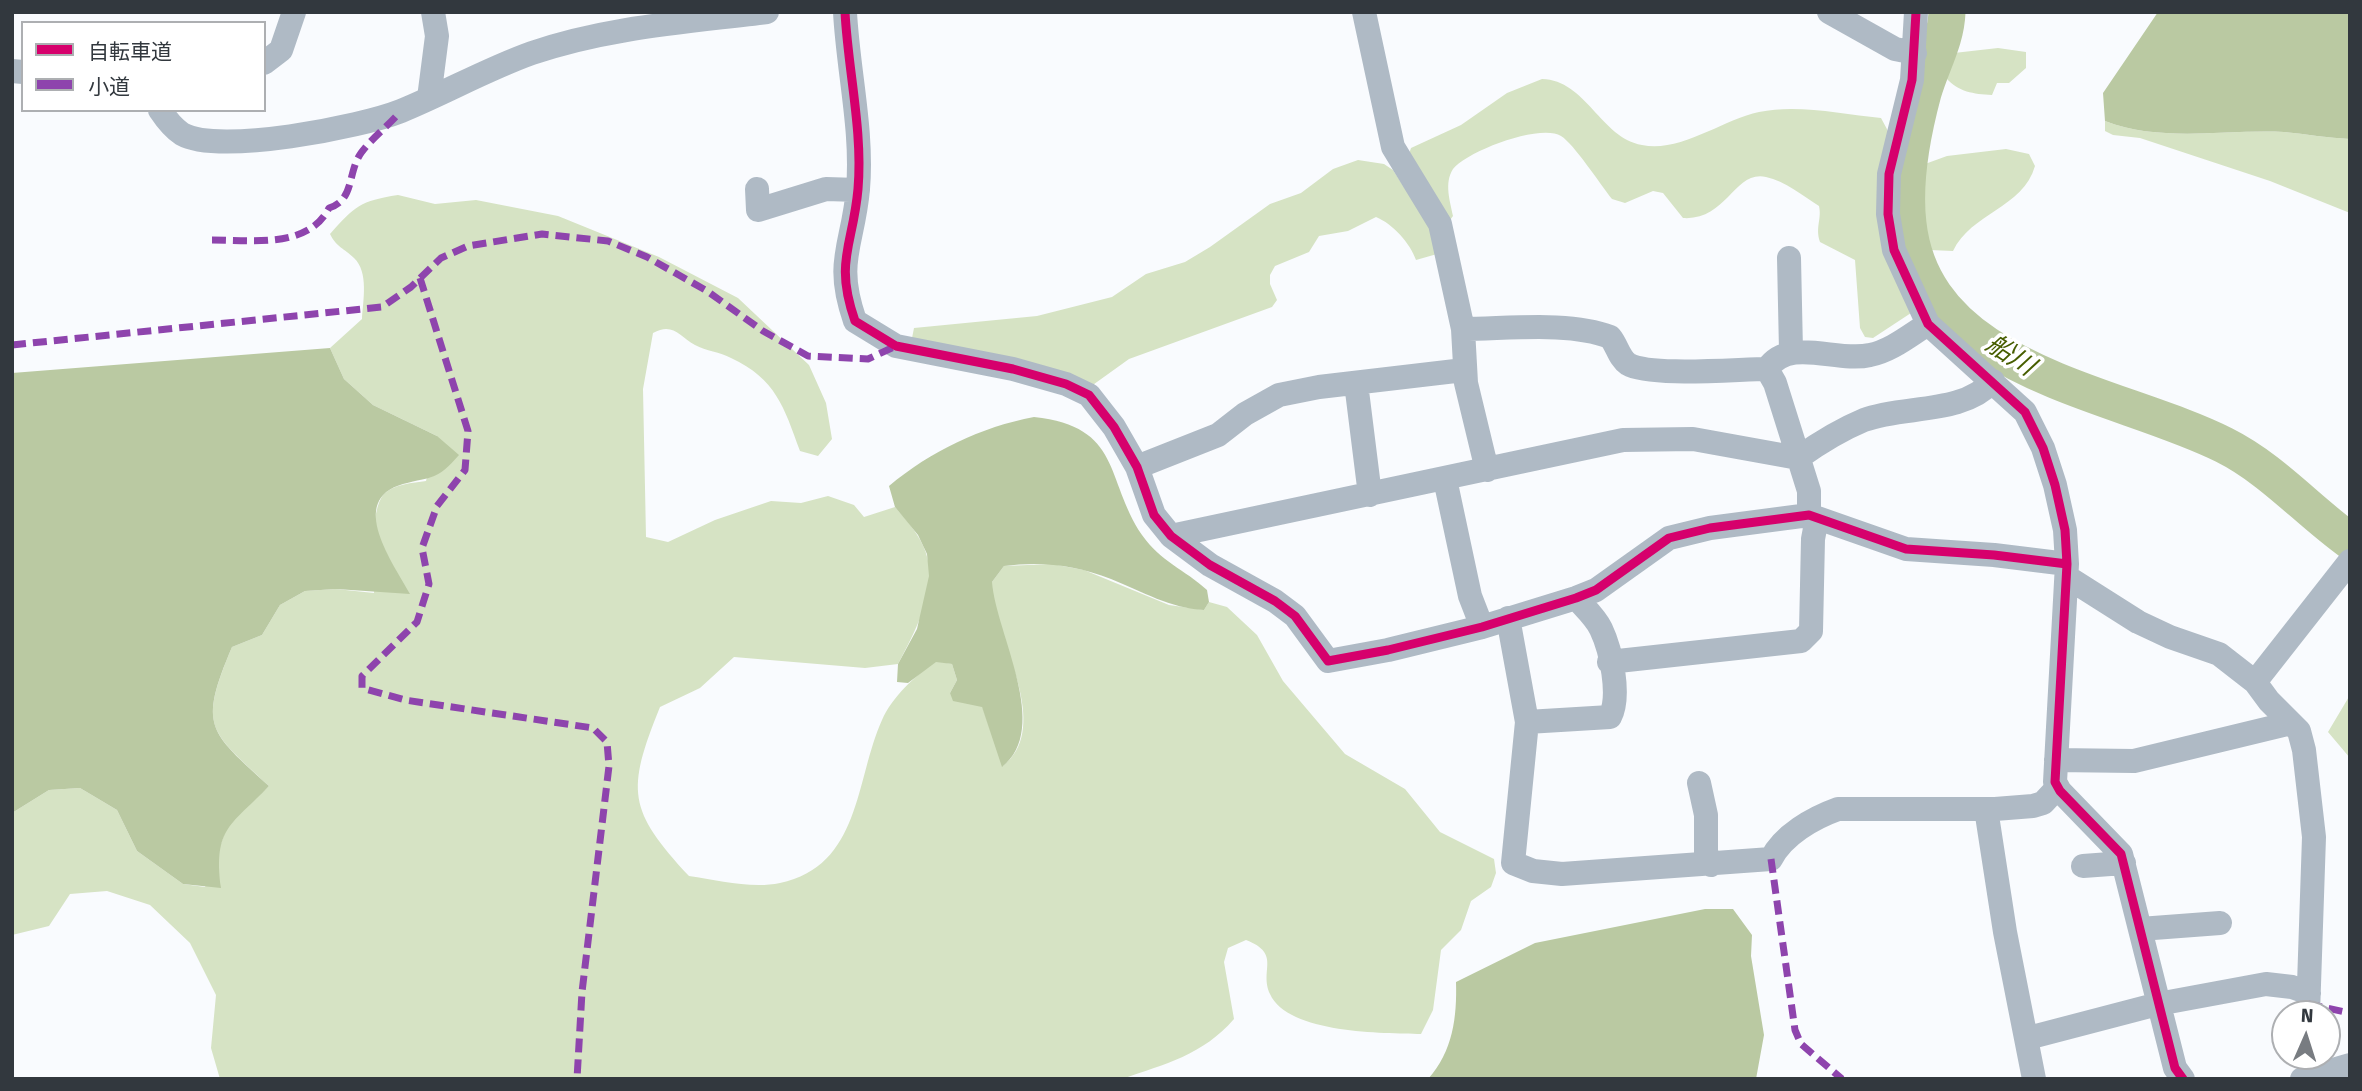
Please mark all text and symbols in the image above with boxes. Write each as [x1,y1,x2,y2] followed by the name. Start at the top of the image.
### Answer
[21,21,266,112] legend
[88,39,172,65] text: 自転車道
[88,74,130,100] text: 小道
[1980,329,2040,383] water label: 船川
[2271,1000,2341,1070] north arrow
[2300,1004,2314,1027] text: N

